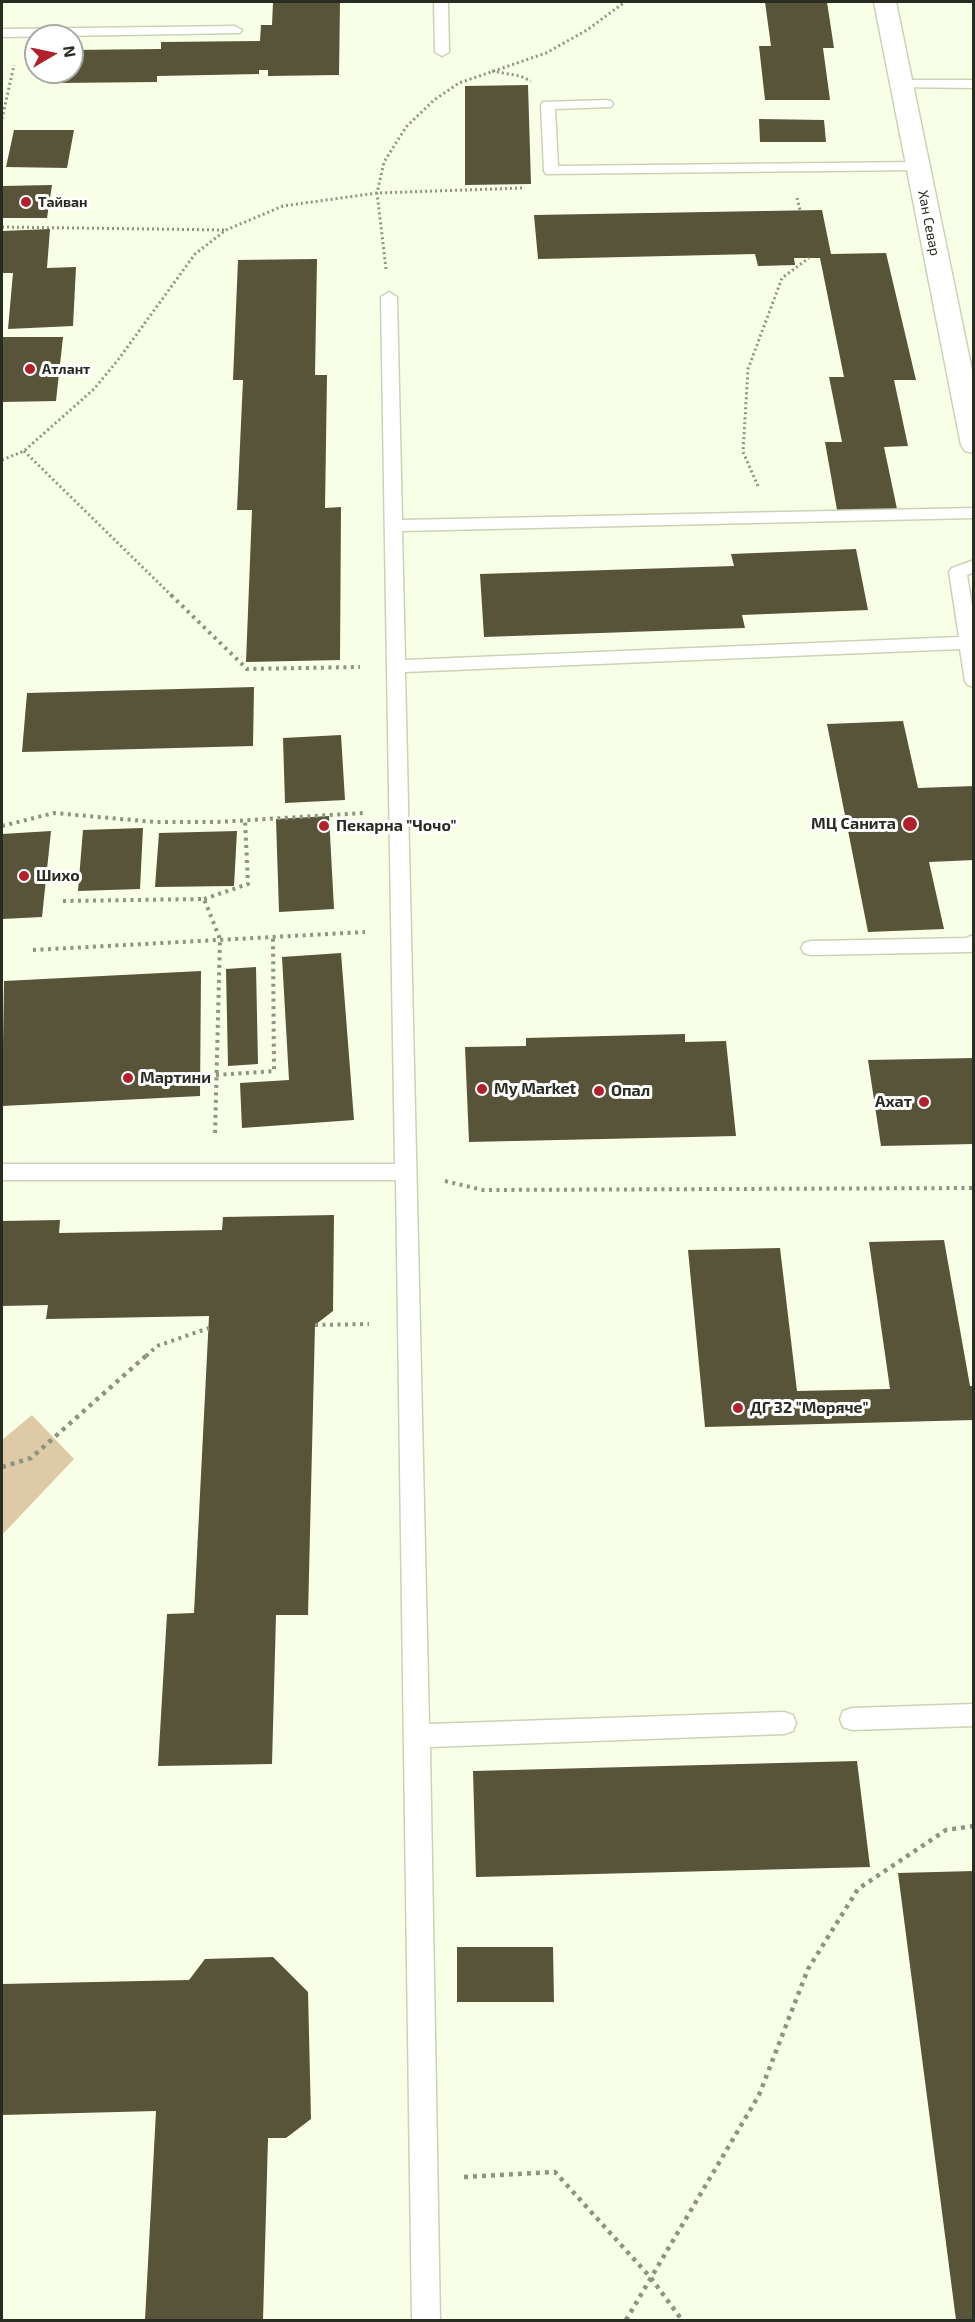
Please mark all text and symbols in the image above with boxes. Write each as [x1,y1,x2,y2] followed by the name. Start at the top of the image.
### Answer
[24,24,84,84] north arrow
[60,44,81,59] text: N
[914,189,944,257] street label: Хан Севар
[38,194,88,210] place label: Тайван
[19,195,33,209] marker: Тайван
[42,361,90,377] place label: Атлант
[23,362,37,376] marker: Атлант
[811,814,896,834] place label: МЦ Санита
[901,815,919,833] marker: МЦ Санита
[336,816,457,836] place label: Пекарна "Чочо"
[317,819,331,833] marker: Пекарна "Чочо"
[36,866,80,886] place label: Шихо
[17,869,31,883] marker: Шихо
[140,1068,211,1088] place label: Мартини
[121,1071,135,1085] marker: Мартини
[494,1079,576,1099] place label: My Market
[611,1081,650,1101] place label: Опал
[475,1082,489,1096] marker: My Market
[592,1084,606,1098] marker: Опал
[875,1092,912,1112] place label: Ахат
[917,1095,931,1109] marker: Ахат
[750,1398,868,1418] place label: ДГ 32 "Моряче"
[731,1401,745,1415] marker: ДГ 32 "Моряче"

